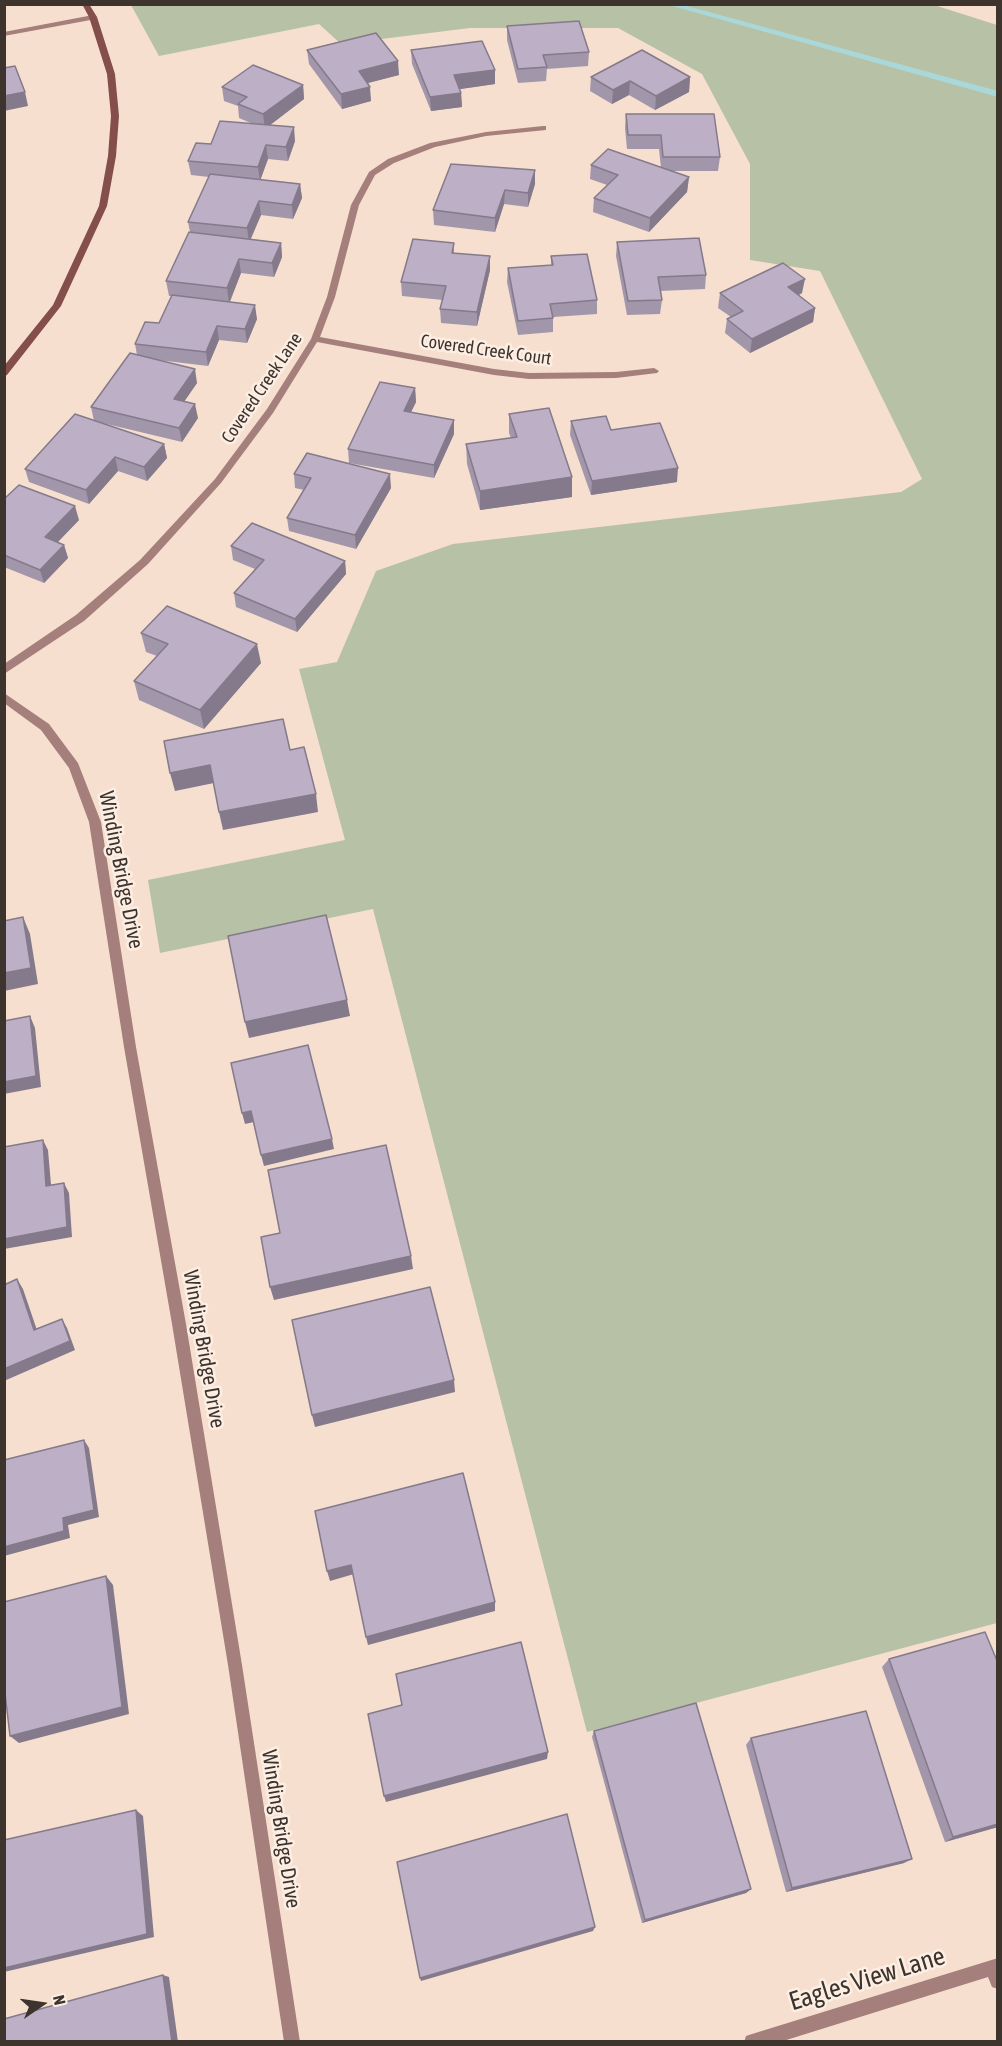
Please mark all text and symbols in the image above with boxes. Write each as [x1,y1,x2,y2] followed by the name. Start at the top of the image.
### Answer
[217,329,307,447] street label: Covered Creek Lane
[419,330,553,370] street label: Covered Creek Court
[93,789,149,951] street label: Winding Bridge Drive
[178,1268,230,1430] street label: Winding Bridge Drive
[256,1748,306,1910] street label: Winding Bridge Drive
[785,1940,949,2018] street label: Eagles View Lane
[12,1974,72,2034] north arrow
[50,1993,69,2007] text: N

